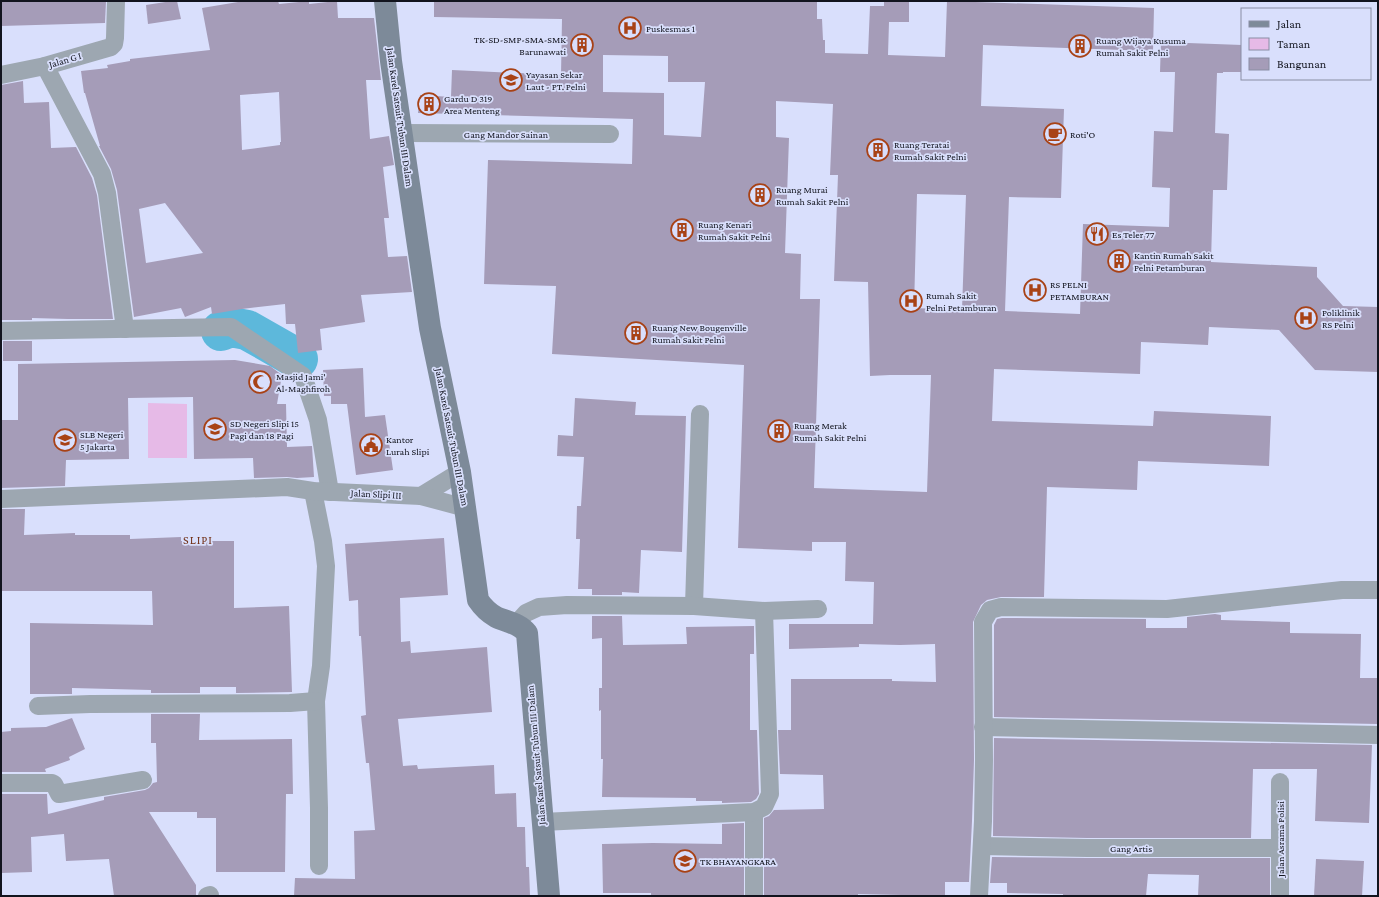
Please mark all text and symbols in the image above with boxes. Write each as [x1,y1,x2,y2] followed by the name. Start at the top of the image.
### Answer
[1241,8,1371,80] legend
[617,15,643,41] hospital icon: Puskesmas 1
[1276,17,1302,31] text: Jalan
[646,23,695,34] place label: Puskesmas 1
[569,32,595,58] building icon: TK-SD-SMP-SMA-SMK Barunawati
[1067,33,1093,59] building icon: Ruang Wijaya Kusuma Rumah Sakit Pelni
[474,34,566,57] place label: TK-SD-SMP-SMA-SMK Barunawati
[1096,35,1186,58] place label: Ruang Wijaya Kusuma Rumah Sakit Pelni
[1277,37,1311,51] text: Taman
[385,46,415,187] street label: Jalan Karel Satsuit Tubun III Dalam
[47,50,83,70] street label: Jalan G I
[1277,57,1327,71] text: Bangunan
[498,67,524,93] school or university icon: Yayasan Sekar Laut - PT. Pelni
[526,69,586,92] place label: Yayasan Sekar Laut - PT. Pelni
[416,91,442,117] building icon: Gardu D 319 Area Menteng
[444,93,500,116] place label: Gardu D 319 Area Menteng
[1042,121,1068,147] cafe icon: Roti'O
[464,129,549,140] street label: Gang Mandor Sainan
[1070,129,1096,140] place label: Roti'O
[865,137,891,163] building icon: Ruang Teratai Rumah Sakit Pelni
[894,139,967,162] place label: Ruang Teratai Rumah Sakit Pelni
[747,182,773,208] building icon: Ruang Murai Rumah Sakit Pelni
[776,184,849,207] place label: Ruang Murai Rumah Sakit Pelni
[669,217,695,243] building icon: Ruang Kenari Rumah Sakit Pelni
[698,219,771,242] place label: Ruang Kenari Rumah Sakit Pelni
[1084,221,1110,247] restaurant icon: Es Teler 77
[1112,229,1155,240] place label: Es Teler 77
[1106,248,1132,274] building icon: Kantin Rumah Sakit Pelni Petamburan
[1134,250,1214,273] place label: Kantin Rumah Sakit Pelni Petamburan
[1022,277,1048,303] hospital icon: RS PELNI PETAMBURAN
[1050,279,1109,302] place label: RS PELNI PETAMBURAN
[898,288,924,314] hospital icon: Rumah Sakit Pelni Petamburan
[926,290,997,313] place label: Rumah Sakit Pelni Petamburan
[1293,305,1319,331] hospital icon: Poliklinik RS Pelni
[1322,307,1360,330] place label: Poliklinik RS Pelni
[623,320,649,346] building icon: Ruang New Bougenville Rumah Sakit Pelni
[652,322,747,345] place label: Ruang New Bougenville Rumah Sakit Pelni
[433,366,471,507] street label: Jalan Karel Satsuit Tubun III Dalam
[247,369,273,395] mosque icon: Masjid Jami' Al-Maghfiroh
[276,371,331,394] place label: Masjid Jami' Al-Maghfiroh
[202,416,228,442] school or university icon: SD Negeri Slipi 15 Pagi dan 18 Pagi
[230,418,299,441] place label: SD Negeri Slipi 15 Pagi dan 18 Pagi
[766,418,792,444] building icon: Ruang Merak Rumah Sakit Pelni
[794,420,867,443] place label: Ruang Merak Rumah Sakit Pelni
[52,427,78,453] school or university icon: SLB Negeri 5 Jakarta
[80,429,124,452] place label: SLB Negeri 5 Jakarta
[358,432,384,458] public building icon: Kantor Lurah Slipi
[386,434,430,457] place label: Kantor Lurah Slipi
[349,487,402,501] street label: Jalan Slipi III
[183,533,213,547] district label: SLIPI
[524,685,548,826] street label: Jalan Karel Satsuit Tubun III Dalam
[1275,801,1286,878] street label: Jalan Asrama Polisi
[1110,843,1152,854] street label: Gang Artis
[672,848,698,874] school or university icon: TK BHAYANGKARA
[700,856,776,867] place label: TK BHAYANGKARA

